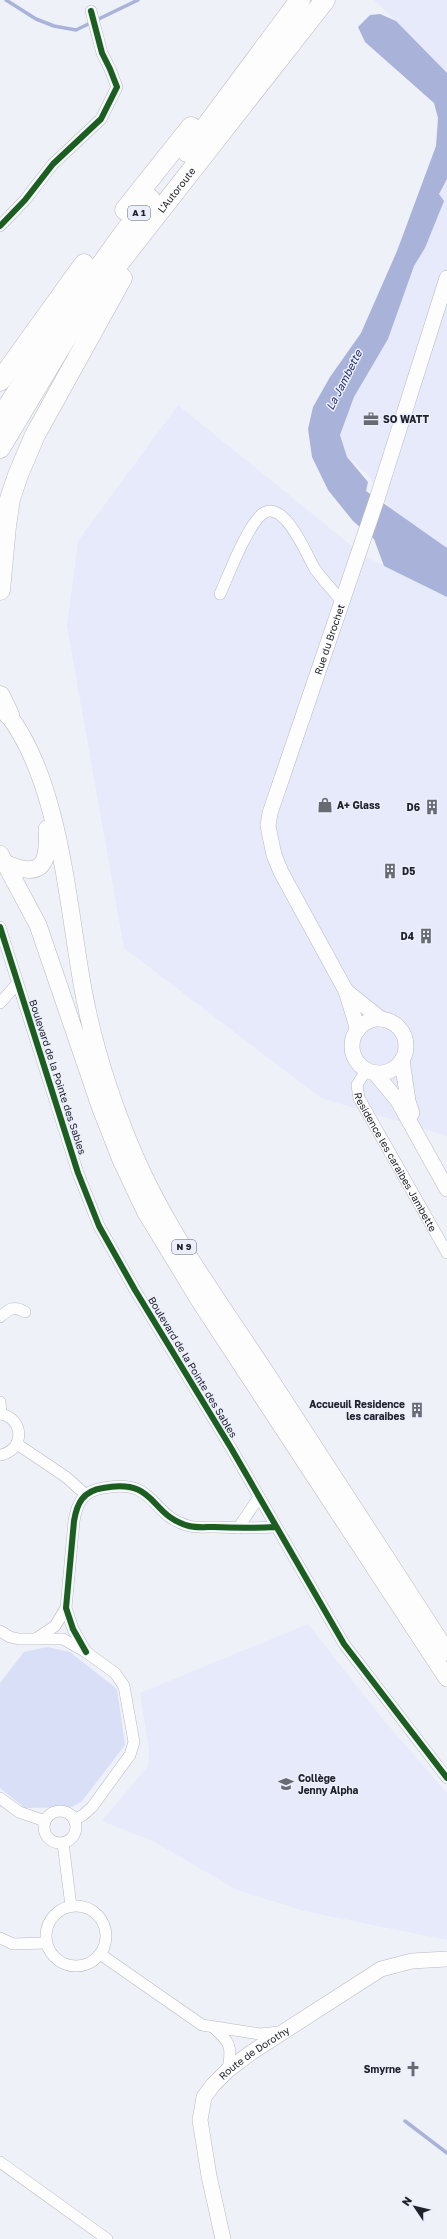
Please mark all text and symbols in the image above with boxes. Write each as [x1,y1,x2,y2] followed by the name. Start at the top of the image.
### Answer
[155,165,198,215] street label: L'Autoroute
[128,206,150,220] road number: A 1
[323,346,365,412] water label: La Jambette
[362,410,380,428] office icon: SO WATT
[383,413,430,425] place label: SO WATT
[312,603,347,676] street label: Rue du Brochet
[316,796,334,814] shop icon: A+ Glass
[423,798,441,816] building icon: D6
[337,799,380,811] place label: A+ Glass
[407,801,420,813] place label: D6
[381,862,399,880] building icon: D5
[402,865,415,877] place label: D5
[417,927,435,945] building icon: D4
[401,930,414,942] place label: D4
[27,998,89,1156] street label: Boulevard de la Pointe des Sables
[352,1092,440,1234] street label: Residence les caraibes Jambette
[172,1240,196,1254] road number: N 9
[146,1294,240,1440] street label: Boulevard de la Pointe des Sables
[309,1398,405,1422] place label: Accueuil Residence les caraibes
[408,1401,426,1419] building icon: Accueuil Residence les caraibes
[298,1772,359,1796] place label: Collège Jenny Alpha
[277,1775,295,1793] school or university icon: Collège Jenny Alpha
[216,2023,292,2082] street label: Route de Dorothy
[404,2060,422,2078] church icon: Smyrne
[364,2063,401,2075] place label: Smyrne
[395,2187,435,2227] north arrow
[399,2194,414,2208] text: N

